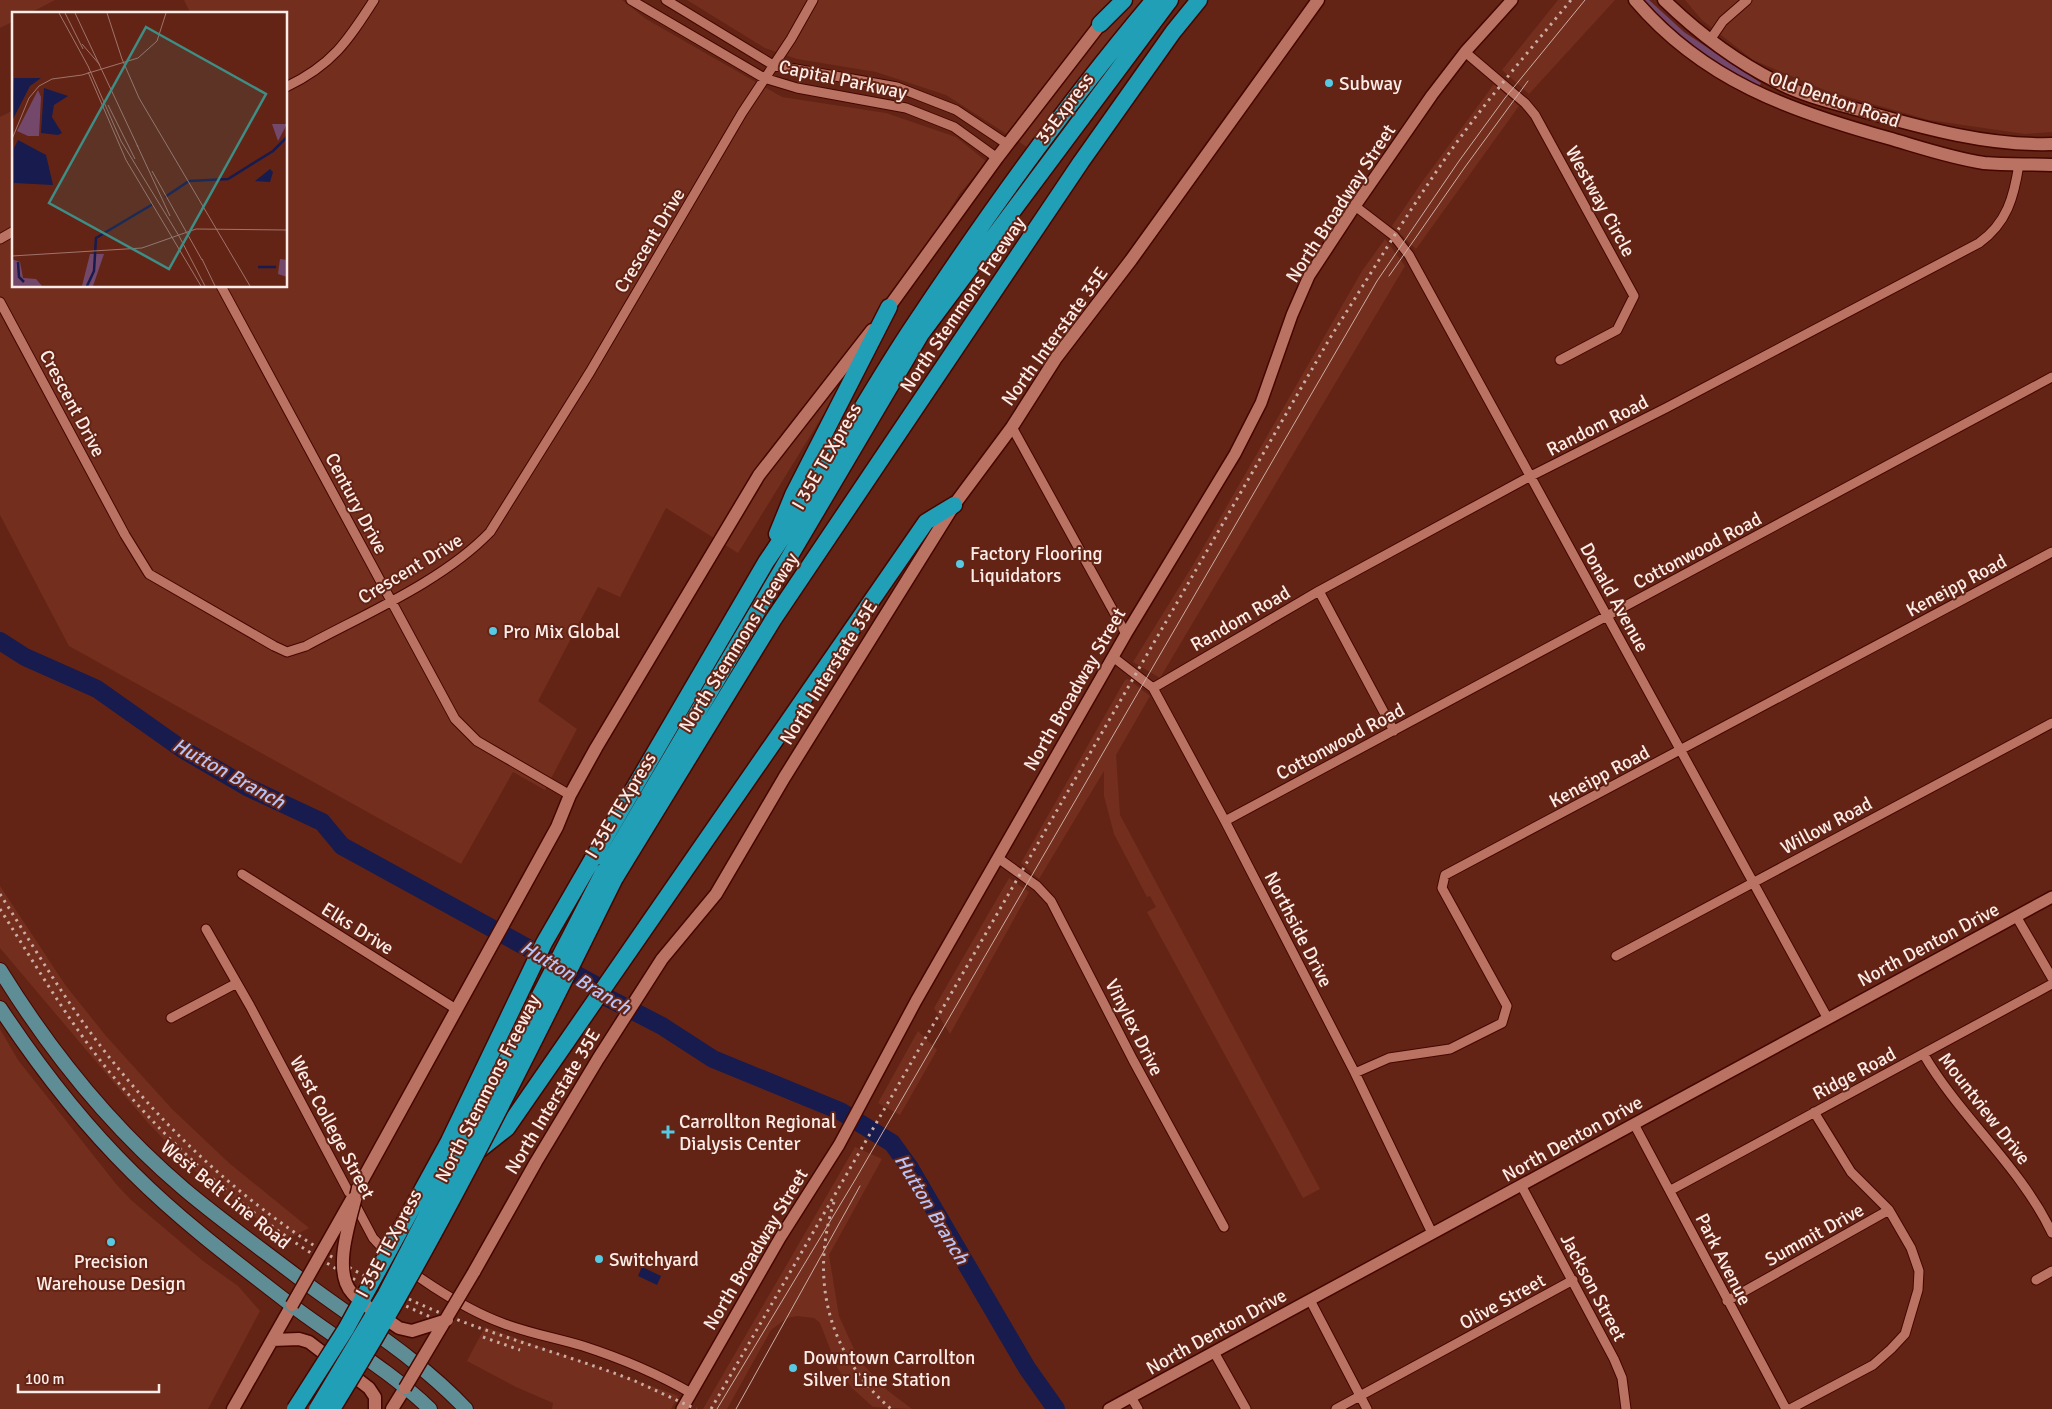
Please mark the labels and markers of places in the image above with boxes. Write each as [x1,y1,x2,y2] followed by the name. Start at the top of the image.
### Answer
[1339,72,1402,96] place label: Subway
[1323,77,1335,89] marker: Subway
[970,542,1103,588] place label: Factory Flooring Liquidators
[954,558,966,570] marker: Factory Flooring Liquidators
[503,620,620,644] place label: Pro Mix Global
[487,625,499,637] marker: Pro Mix Global
[679,1110,836,1156] place label: Carrollton Regional Dialysis Center
[661,1125,675,1139] marker: Carrollton Regional Dialysis Center
[105,1236,117,1248] marker: Precision Warehouse Design
[609,1248,699,1272] place label: Switchyard
[36,1250,186,1296] place label: Precision Warehouse Design
[593,1253,605,1265] marker: Switchyard
[803,1346,975,1392] place label: Downtown Carrollton Silver Line Station
[787,1362,799,1374] marker: Downtown Carrollton Silver Line Station

